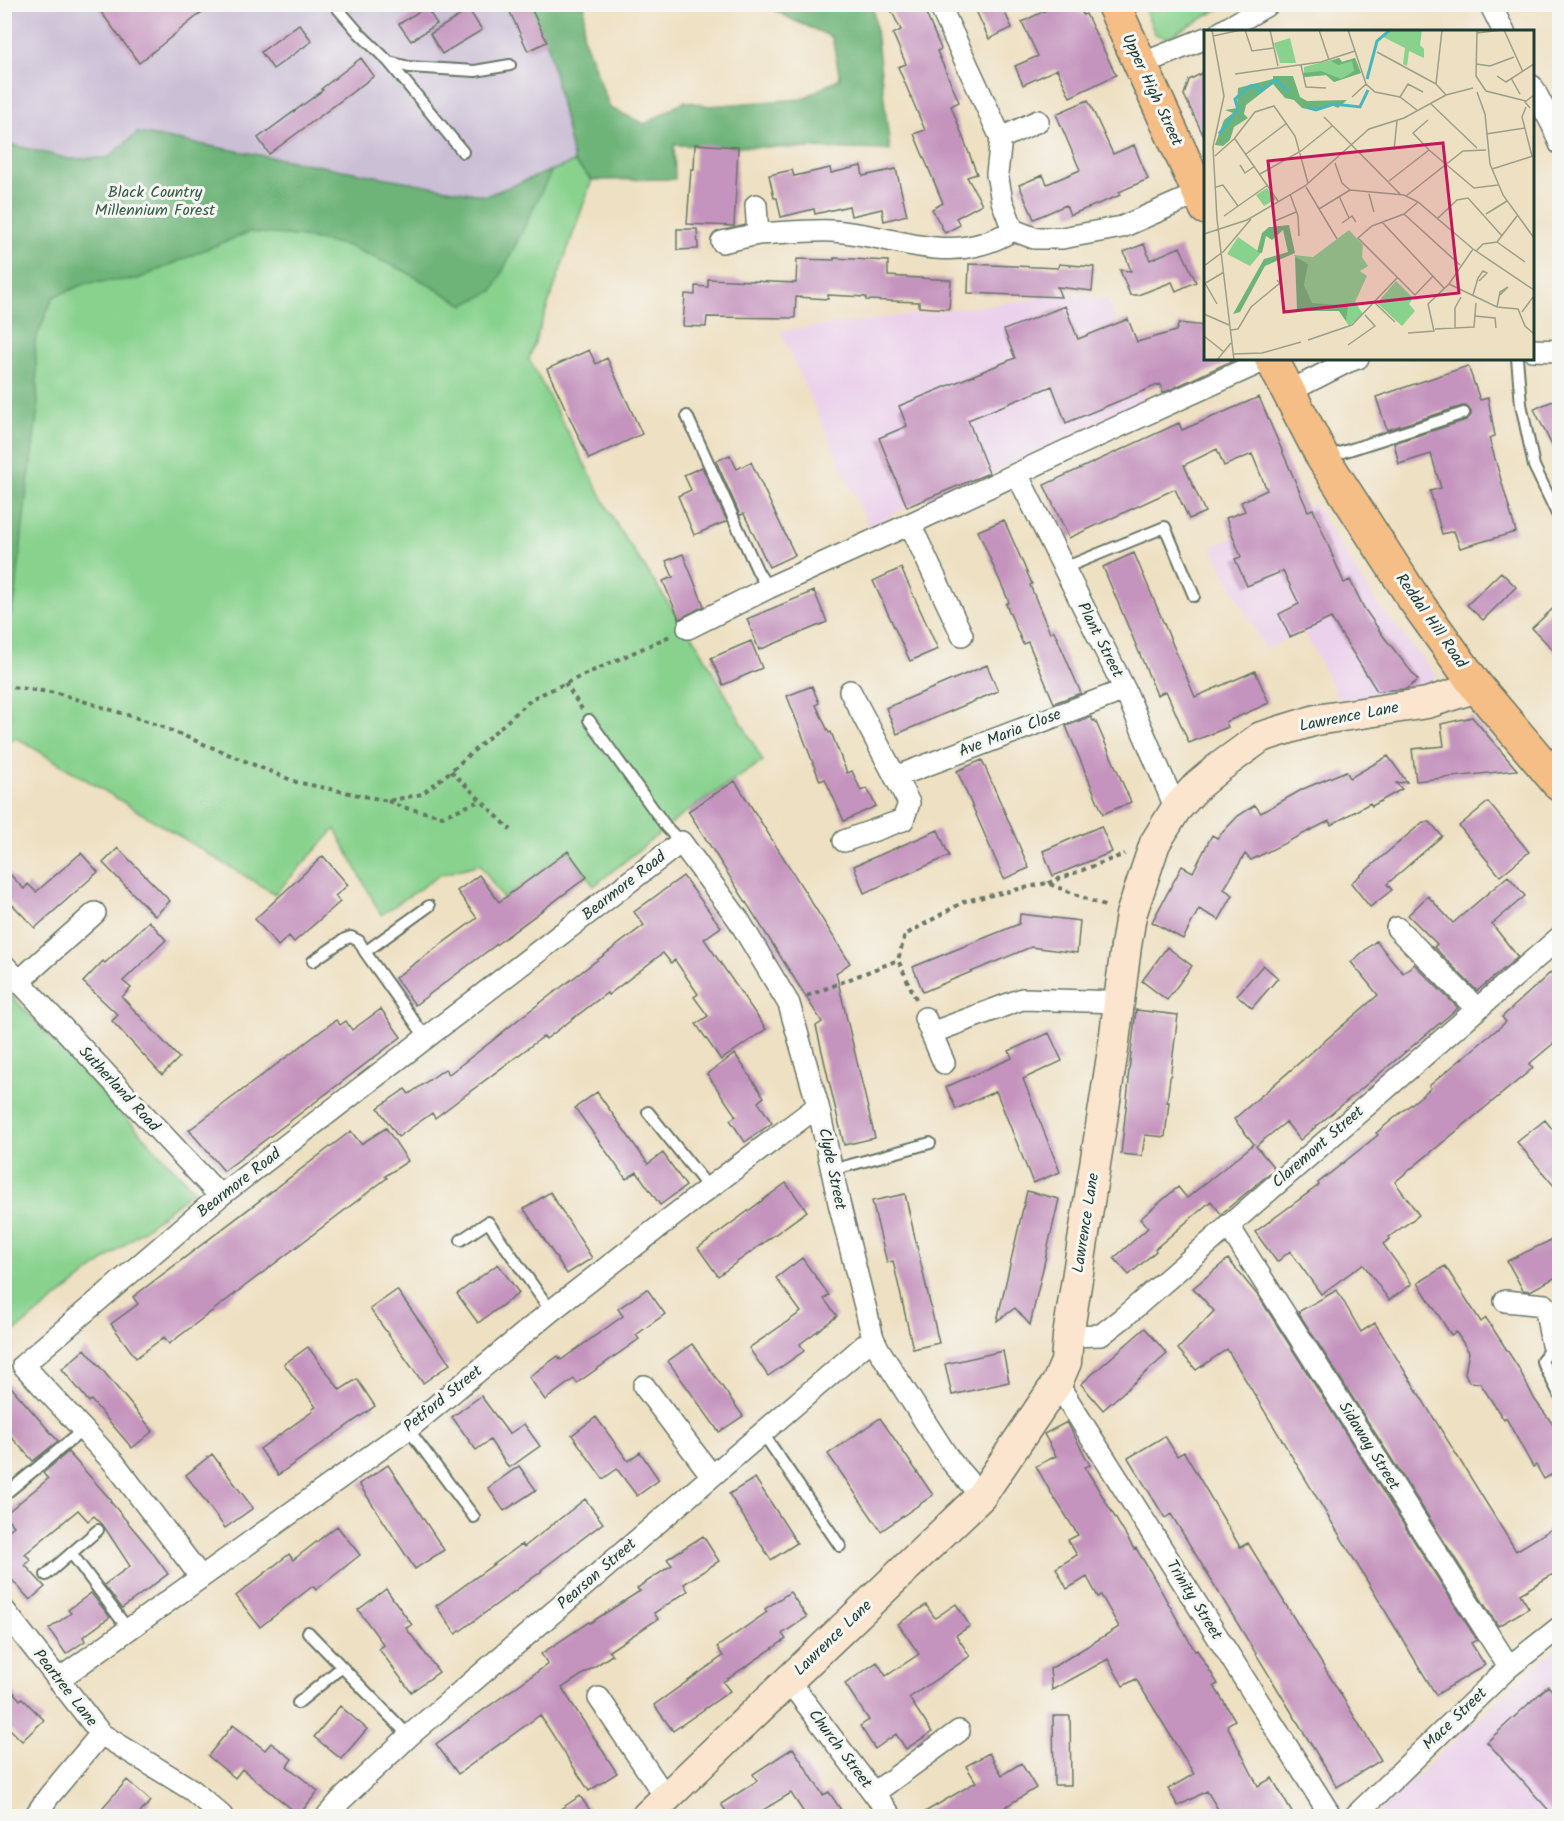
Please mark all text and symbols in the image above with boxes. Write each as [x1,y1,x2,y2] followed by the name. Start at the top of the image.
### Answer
[1115,30,1189,151] street label: Upper High Street
[1204,30,1534,360] inset map
[95,180,216,223] park label: Black Country Millennium Forest
[1389,568,1474,675] street label: Reddal Hill Road
[1070,598,1130,683] street label: Plant Street
[1297,695,1401,739] street label: Lawrence Lane
[955,702,1065,764] street label: Ave Maria Close
[576,844,672,927] street label: Bearmore Road
[72,1040,166,1138] street label: Sutherland Road
[1266,1099,1370,1194] street label: Claremont Street
[811,1126,853,1213] street label: Clyde Street
[191,1141,287,1224] street label: Bearmore Road
[1066,1171,1106,1275] street label: Lawrence Lane
[398,1359,489,1439] street label: Petford Street
[1332,1397,1407,1496] street label: Sidaway Street
[552,1532,643,1616] street label: Pearson Street
[1159,1555,1229,1646] street label: Trinity Street
[788,1594,878,1682] street label: Lawrence Lane
[27,1644,103,1732] street label: Peartree Lane
[1417,1681,1494,1756] street label: Mace Street
[802,1704,879,1795] street label: Church Street

